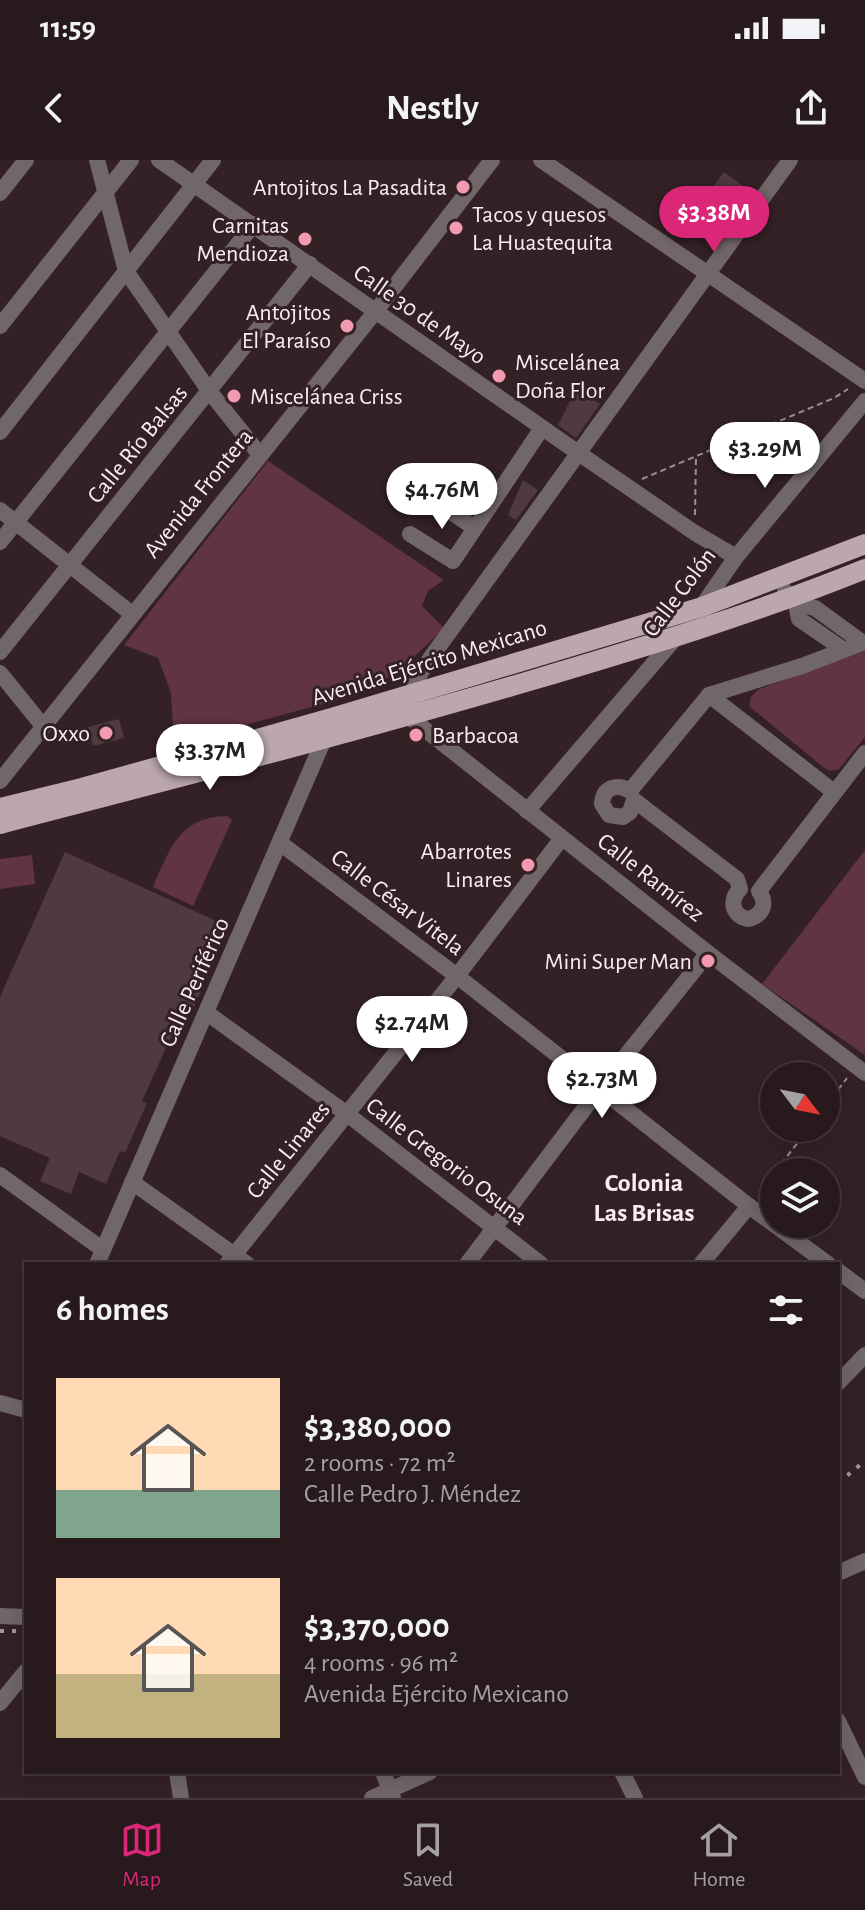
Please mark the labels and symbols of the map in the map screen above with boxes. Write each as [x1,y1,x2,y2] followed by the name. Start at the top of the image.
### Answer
[253,176,447,200] place label: Antojitos La Pasadita
[454,178,472,196] marker: Antojitos La Pasadita
[649,186,779,254] pin: $3.38M
[472,203,613,255] place label: Tacos y quesos La Huastequita
[196,214,289,266] place label: Carnitas Mendioza
[447,219,465,237] marker: Tacos y quesos La Huastequita
[296,230,314,248] marker: Carnitas Mendioza
[349,260,490,369] street label: Calle 30 de Mayo
[242,301,331,353] place label: Antojitos El Paraíso
[338,317,356,335] marker: Antojitos El Paraíso
[515,351,620,403] place label: Miscelánea Doña Flor
[490,367,508,385] marker: Miscelánea Doña Flor
[83,381,192,508] street label: Calle Río Balsas
[250,385,403,409] place label: Miscelánea Criss
[225,387,243,405] marker: Miscelánea Criss
[700,422,830,490] pin: $3.29M
[140,425,258,563] street label: Avenida Frontera
[377,463,507,531] pin: $4.76M
[639,544,721,641] street label: Calle Colón
[309,616,550,710] street label: Avenida Ejército Mexicano
[42,722,90,746] place label: Oxxo
[97,724,115,742] marker: Oxxo
[145,724,275,792] pin: $3.37M
[432,724,519,748] place label: Barbacoa
[407,726,425,744] marker: Barbacoa
[593,829,708,927] street label: Calle Ramírez
[420,840,512,892] place label: Abarrotes Linares
[326,845,468,960] street label: Calle César Vitela
[519,856,537,874] marker: Abarrotes Linares
[156,914,234,1051] street label: Calle Periférico
[545,950,692,974] place label: Mini Super Man
[699,952,717,970] marker: Mini Super Man
[347,996,477,1064] pin: $2.74M
[537,1052,667,1120] pin: $2.73M
[760,1062,840,1142] north arrow
[361,1094,532,1230] street label: Calle Gregorio Osuna
[243,1098,335,1204] street label: Calle Linares
[594,1170,694,1226] district label: Colonia Las Brisas

